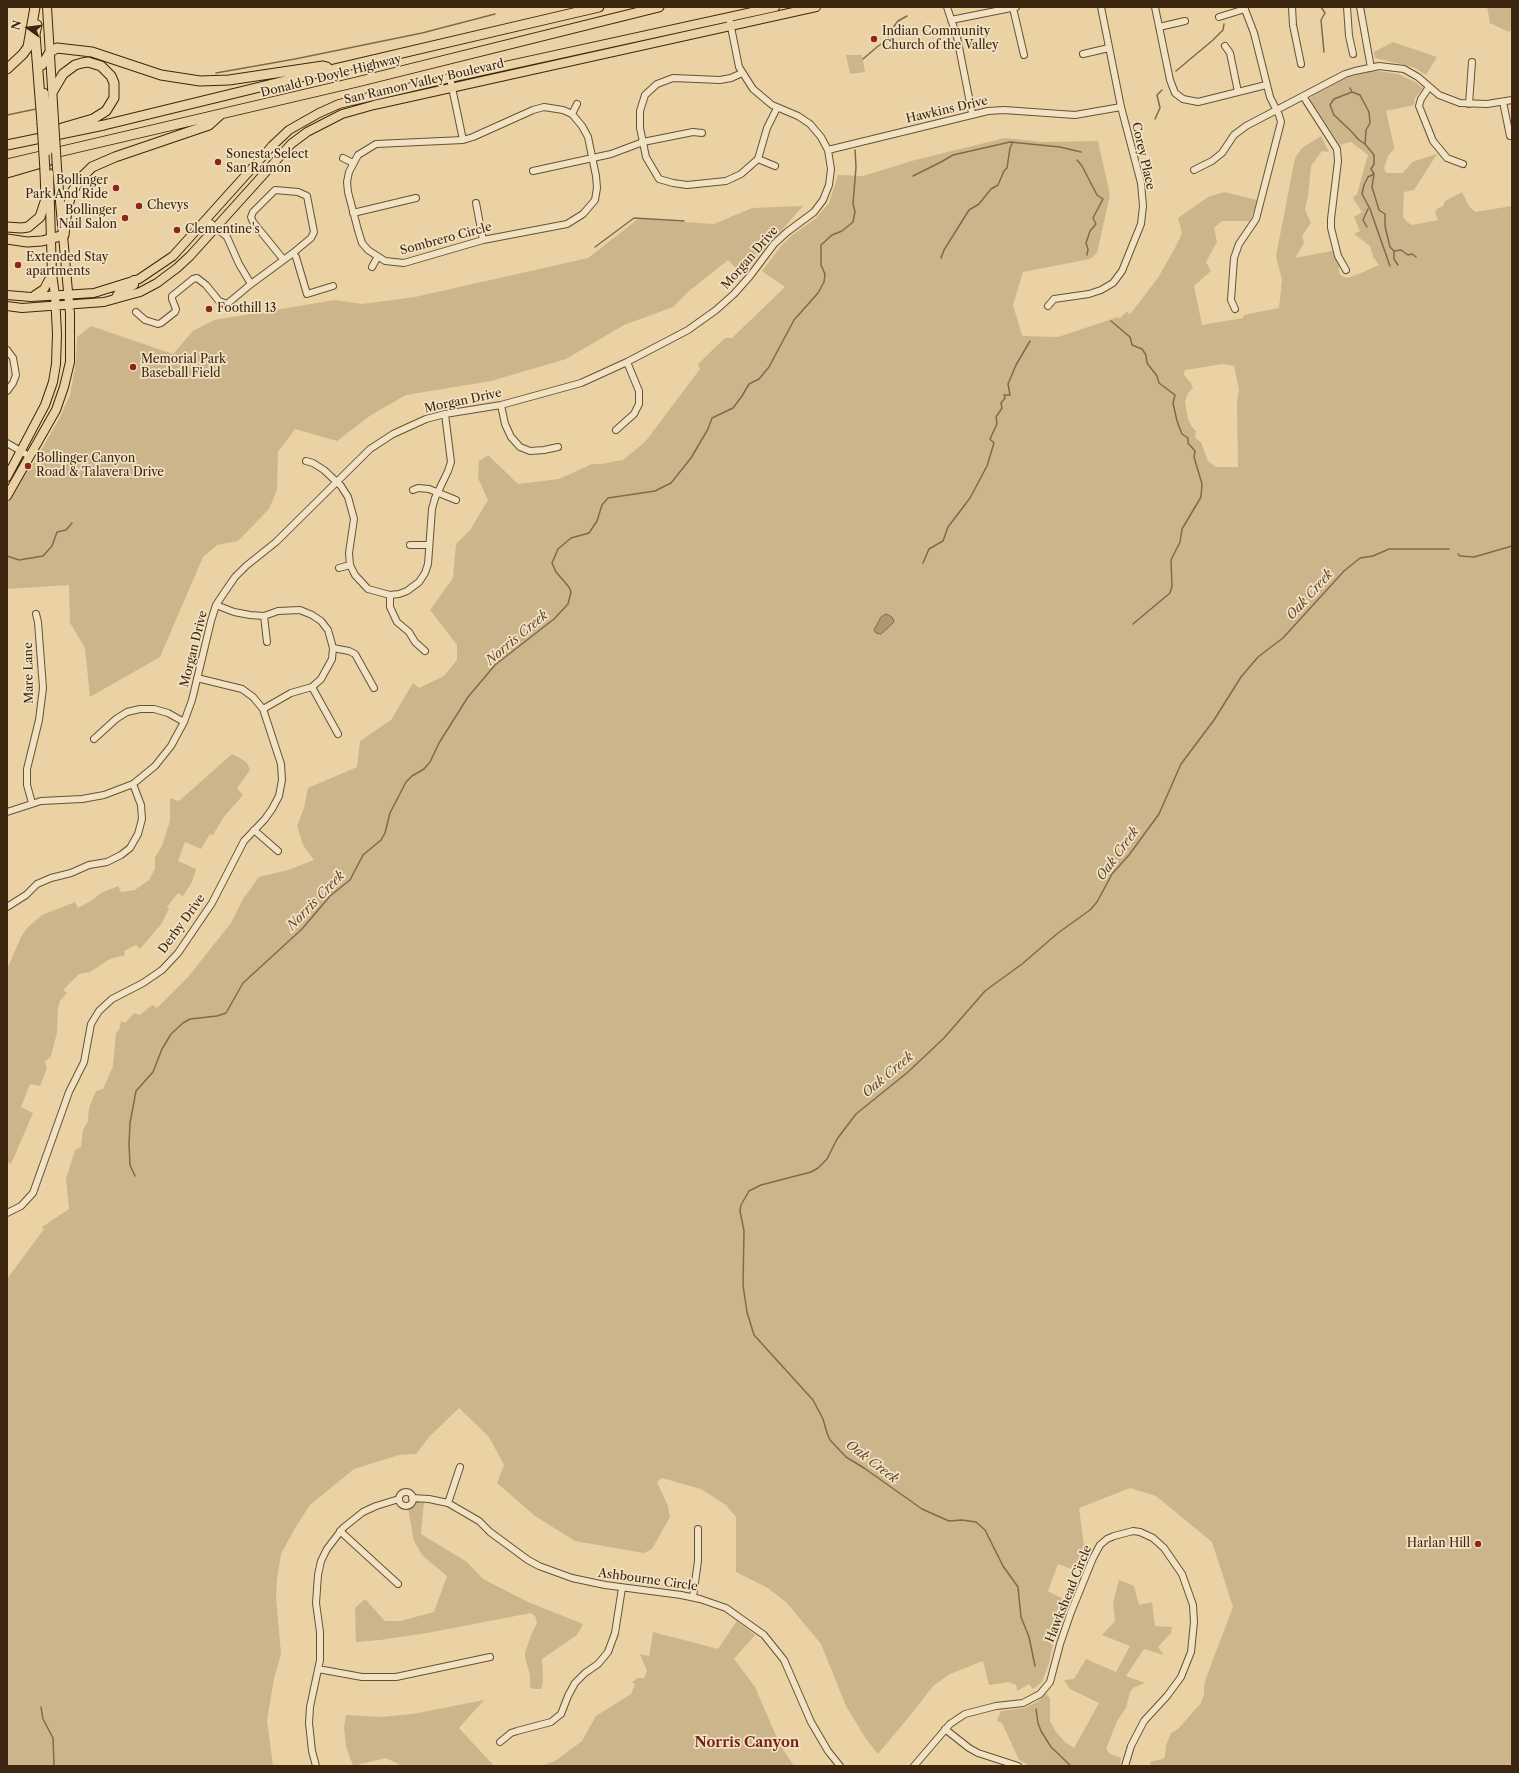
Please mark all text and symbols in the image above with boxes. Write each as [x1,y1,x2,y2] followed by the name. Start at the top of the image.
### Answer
[8,8,48,48] north arrow
[8,19,24,31] text: N
[882,25,999,53] place label: Indian Community Church of the Valley
[869,34,879,44] marker: Indian Community Church of the Valley
[259,52,403,100] street label: Donald D Doyle Highway
[343,57,505,107] street label: San Ramon Valley Boulevard
[905,94,989,126] street label: Hawkins Drive
[1128,121,1158,191] street label: Corey Place
[226,148,308,176] place label: Sonesta Select San Ramon
[213,157,223,167] marker: Sonesta Select San Ramon
[25,174,108,202] place label: Bollinger Park And Ride
[111,183,121,193] marker: Bollinger Park And Ride
[147,199,188,213] place label: Chevys
[134,201,144,211] marker: Chevys
[59,204,117,232] place label: Bollinger Nail Salon
[120,213,130,223] marker: Bollinger Nail Salon
[399,220,493,258] street label: Sombrero Circle
[185,223,260,237] place label: Clementine's
[719,224,781,292] street label: Morgan Drive
[172,225,182,235] marker: Clementine's
[26,251,108,279] place label: Extended Stay apartments
[13,260,23,270] marker: Extended Stay apartments
[217,302,276,316] place label: Foothill 13
[204,304,214,314] marker: Foothill 13
[141,353,226,381] place label: Memorial Park Baseball Field
[128,362,138,372] marker: Memorial Park Baseball Field
[423,386,503,416] street label: Morgan Drive
[36,452,164,480] place label: Bollinger Canyon Road & Talavera Drive
[23,461,33,471] marker: Bollinger Canyon Road & Talavera Drive
[1283,567,1337,623] water label: Oak Creek
[483,608,551,668] water label: Norris Creek
[177,609,211,689] street label: Morgan Drive
[21,642,37,704] street label: Mare Lane
[1093,824,1143,884] water label: Oak Creek
[284,868,348,934] water label: Norris Creek
[156,892,208,956] street label: Derby Drive
[859,1049,917,1101] water label: Oak Creek
[843,1437,901,1487] water label: Oak Creek
[1407,1537,1470,1551] place label: Harlan Hill
[1473,1539,1483,1549] marker: Harlan Hill
[1043,1543,1095,1645] street label: Hawkshead Circle
[597,1566,699,1594] street label: Ashbourne Circle
[695,1735,799,1751] district label: Norris Canyon

